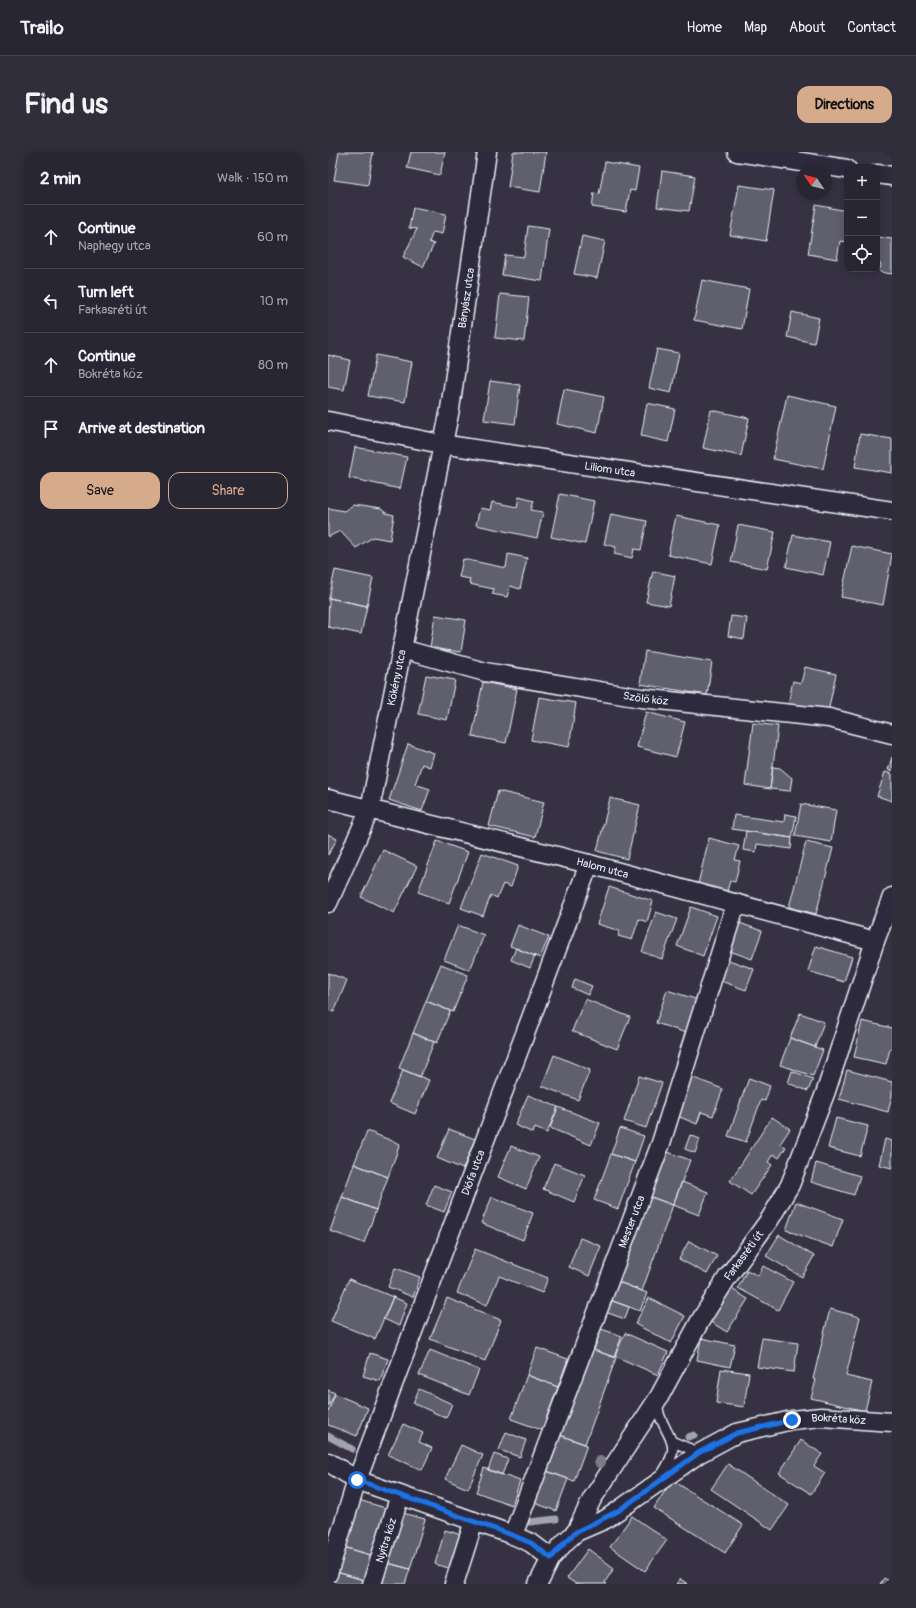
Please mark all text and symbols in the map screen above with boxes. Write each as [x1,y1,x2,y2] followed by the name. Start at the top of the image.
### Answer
[20,16,64,40] text: Trailo
[687,19,722,36] text: Home
[744,19,767,36] text: Map
[789,19,825,36] text: About
[847,19,896,36] text: Contact
[797,86,892,123] button: Directions
[24,87,108,122] text: Find us
[796,164,832,200] north arrow
[844,164,880,272] map controls
[844,164,880,200] button: +
[40,168,81,189] text: 2 min
[217,170,288,186] text: Walk · 150 m
[844,200,880,236] button: −
[78,219,136,238] text: Continue
[40,226,62,248] icon: ahead
[257,229,288,245] text: 60 m
[844,236,880,272] button: locate
[78,238,151,254] text: Naphegy utca
[456,267,477,329] street label: Bányász utca
[78,283,134,302] text: Turn left
[40,290,62,312] icon: left
[260,293,288,309] text: 10 m
[78,302,147,318] text: Farkasréti út
[78,347,136,366] text: Continue
[40,354,62,376] icon: ahead
[258,357,288,373] text: 80 m
[78,366,143,382] text: Bokréta köz
[40,418,62,440] icon: arrive
[78,419,205,438] text: Arrive at destination
[583,459,636,480] street label: Liliom utca
[40,472,160,509] button: Save
[168,472,288,509] button: Share
[385,648,409,707] street label: Kökény utca
[622,689,669,708] street label: Szőlő köz
[575,855,630,881] street label: Halom utca
[459,1148,488,1197] street label: Diófa utca
[616,1194,648,1250] street label: Mester utca
[721,1228,767,1283] street label: Farkasréti út
[783,1411,801,1429] route end
[811,1411,867,1427] street label: Bokréta köz
[348,1471,366,1489] route start
[373,1516,400,1564] street label: Nyitra köz

